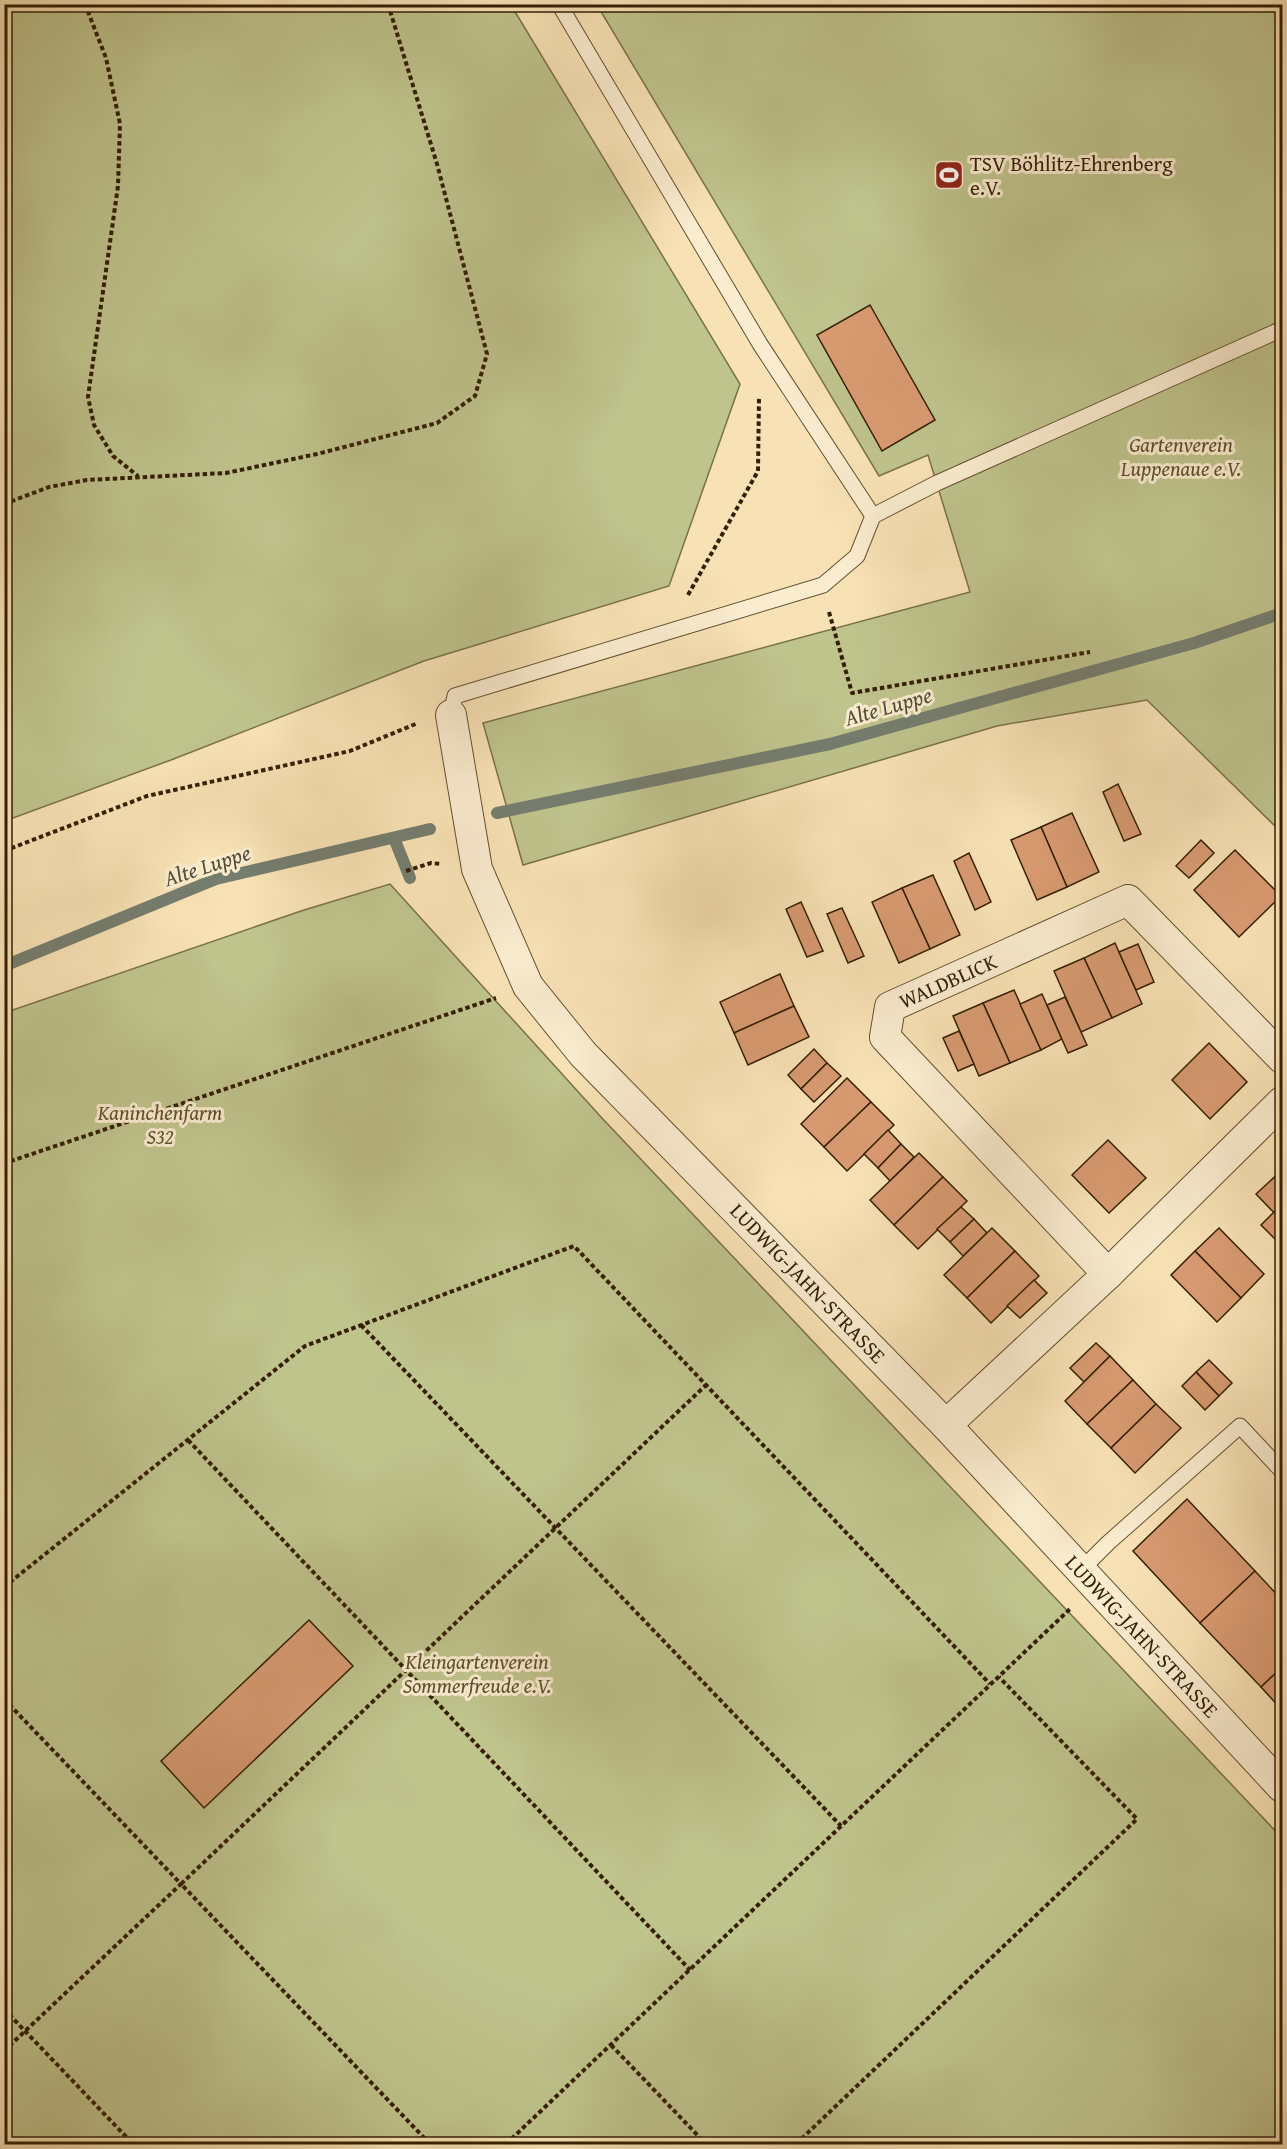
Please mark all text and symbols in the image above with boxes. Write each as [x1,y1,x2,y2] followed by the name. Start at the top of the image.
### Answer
[970,148,1173,203] place label: TSV Böhlitz-Ehrenberg e.V.
[933,159,965,191] sports icon: TSV Böhlitz-Ehrenberg e.V.
[1120,429,1241,484] park label: Gartenverein Luppenaue e.V.
[840,678,936,734] water label: Alte Luppe
[159,836,255,894] water label: Alte Luppe
[894,945,1003,1016] street label: WALDBLICK
[97,1097,222,1152] park label: Kaninchenfarm S32
[723,1196,893,1371] street label: LUDWIG-JAHN-STRASSE
[1058,1548,1226,1725] street label: LUDWIG-JAHN-STRASSE
[403,1646,551,1701] park label: Kleingartenverein Sommerfreude e.V.

